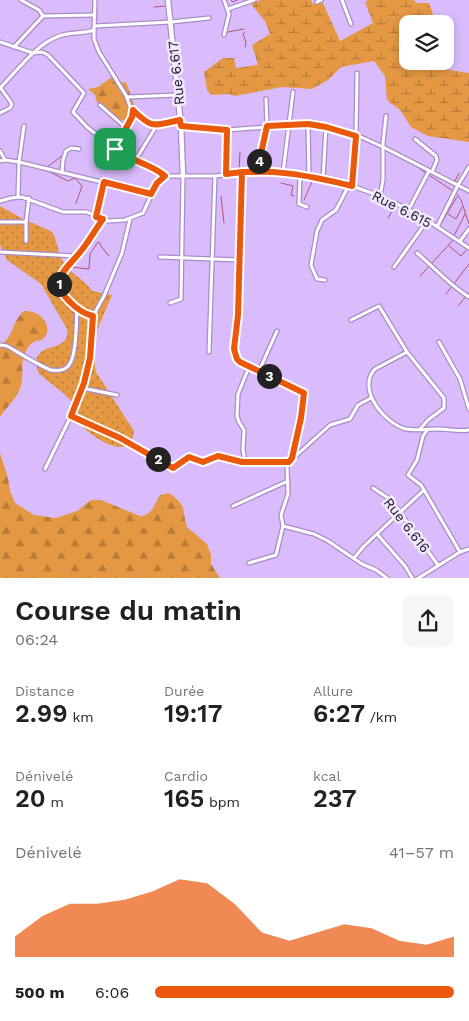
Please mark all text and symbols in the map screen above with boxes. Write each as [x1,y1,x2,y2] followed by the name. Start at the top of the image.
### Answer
[399,15,454,70] map controls
[399,15,454,70] button: layers
[165,40,187,106] street label: Rue 6.617
[94,128,136,170] pin
[101,135,129,163] icon: arrive
[246,148,272,174] pin: 4
[255,153,264,169] text: 4
[370,187,434,231] street label: Rue 6.615
[46,272,72,296] pin: 1
[56,276,63,292] text: 1
[256,364,282,388] pin: 3
[265,368,274,384] text: 3
[146,446,170,472] pin: 2
[154,451,163,467] text: 2
[381,494,433,556] street label: Rue 6.616
[15,594,242,627] text: Course du matin
[402,595,454,647] button: share
[15,630,58,649] text: 06:24
[15,683,75,699] text: Distance
[164,683,204,699] text: Durée
[313,683,353,699] text: Allure
[15,699,68,728] text: 2.99
[164,699,223,728] text: 19:17
[313,699,365,728] text: 6:27
[68,709,94,725] text: km
[365,709,397,725] text: /km
[15,768,73,784] text: Dénivelé
[164,768,208,784] text: Cardio
[313,768,341,784] text: kcal
[15,784,46,813] text: 20
[164,784,204,813] text: 165
[313,784,356,813] text: 237
[46,794,64,810] text: m
[204,794,240,810] text: bpm
[15,843,82,862] text: Dénivelé
[389,843,454,862] text: 41–57 m
[15,983,65,1002] text: 500 m
[95,983,129,1002] text: 6:06

